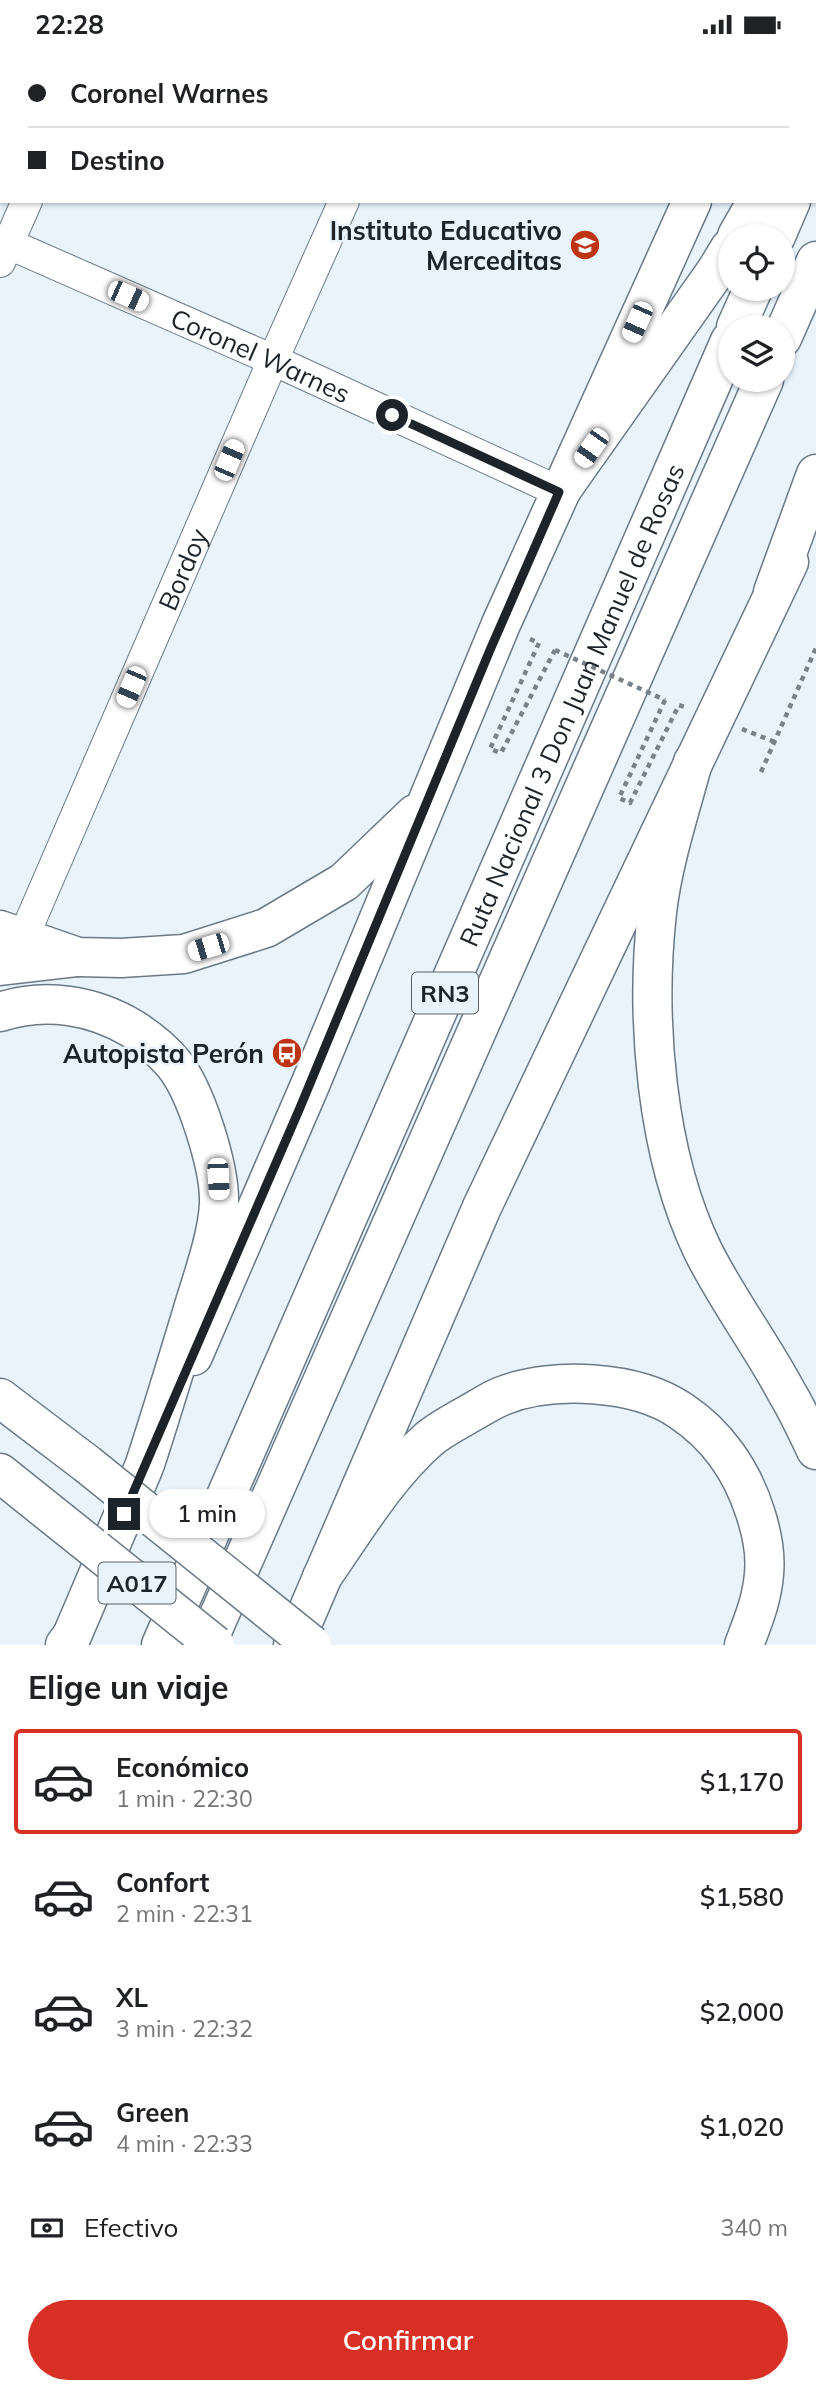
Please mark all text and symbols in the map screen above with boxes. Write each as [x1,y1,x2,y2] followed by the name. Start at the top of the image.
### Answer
[35,8,104,41] text: 22:28
[70,77,268,110] text: Coronel Warnes
[70,144,165,177] text: Destino
[330,214,562,277] place label: Instituto Educativo Merceditas
[718,224,795,392] map controls
[718,224,795,301] button: locate
[568,228,602,262] school or university icon: Instituto Educativo Merceditas
[105,278,152,314] car
[619,299,656,345] car
[166,301,356,410] street label: Coronel Warnes
[718,315,795,392] button: layers
[376,399,408,431] route start
[571,425,612,471] car
[212,437,247,483] car
[452,458,691,951] street label: Ruta Nacional 3 Don Juan Manuel de Rosas
[150,523,215,615] street label: Bordoy
[114,664,149,710] car
[185,931,232,963] car
[412,973,478,1013] road number: RN3
[270,1036,304,1070] bus stop icon: Autopista Perón
[63,1037,264,1070] place label: Autopista Perón
[207,1157,230,1201] car
[148,1489,264,1539] callout: 1 min
[108,1498,140,1530] route end
[177,1499,237,1528] text: 1 min
[99,1563,176,1603] road number: A017
[28,1667,229,1707] text: Elige un viaje
[32,1750,95,1813] icon: car
[116,1751,249,1784] text: Económico
[700,1765,784,1798] text: $1,170
[116,1784,253,1813] text: 1 min · 22:30
[32,1865,95,1928] icon: car
[116,1866,209,1899] text: Confort
[700,1880,784,1913] text: $1,580
[116,1899,253,1928] text: 2 min · 22:31
[32,1980,95,2043] icon: car
[116,1981,148,2014] text: XL
[700,1995,784,2028] text: $2,000
[116,2014,253,2043] text: 3 min · 22:32
[32,2095,95,2158] icon: car
[116,2096,189,2129] text: Green
[700,2110,784,2143] text: $1,020
[116,2129,253,2158] text: 4 min · 22:33
[28,2209,66,2247] icon: cash
[84,2211,178,2244] text: Efectivo
[720,2213,788,2242] text: 340 m
[28,2300,788,2380] button: Confirmar

